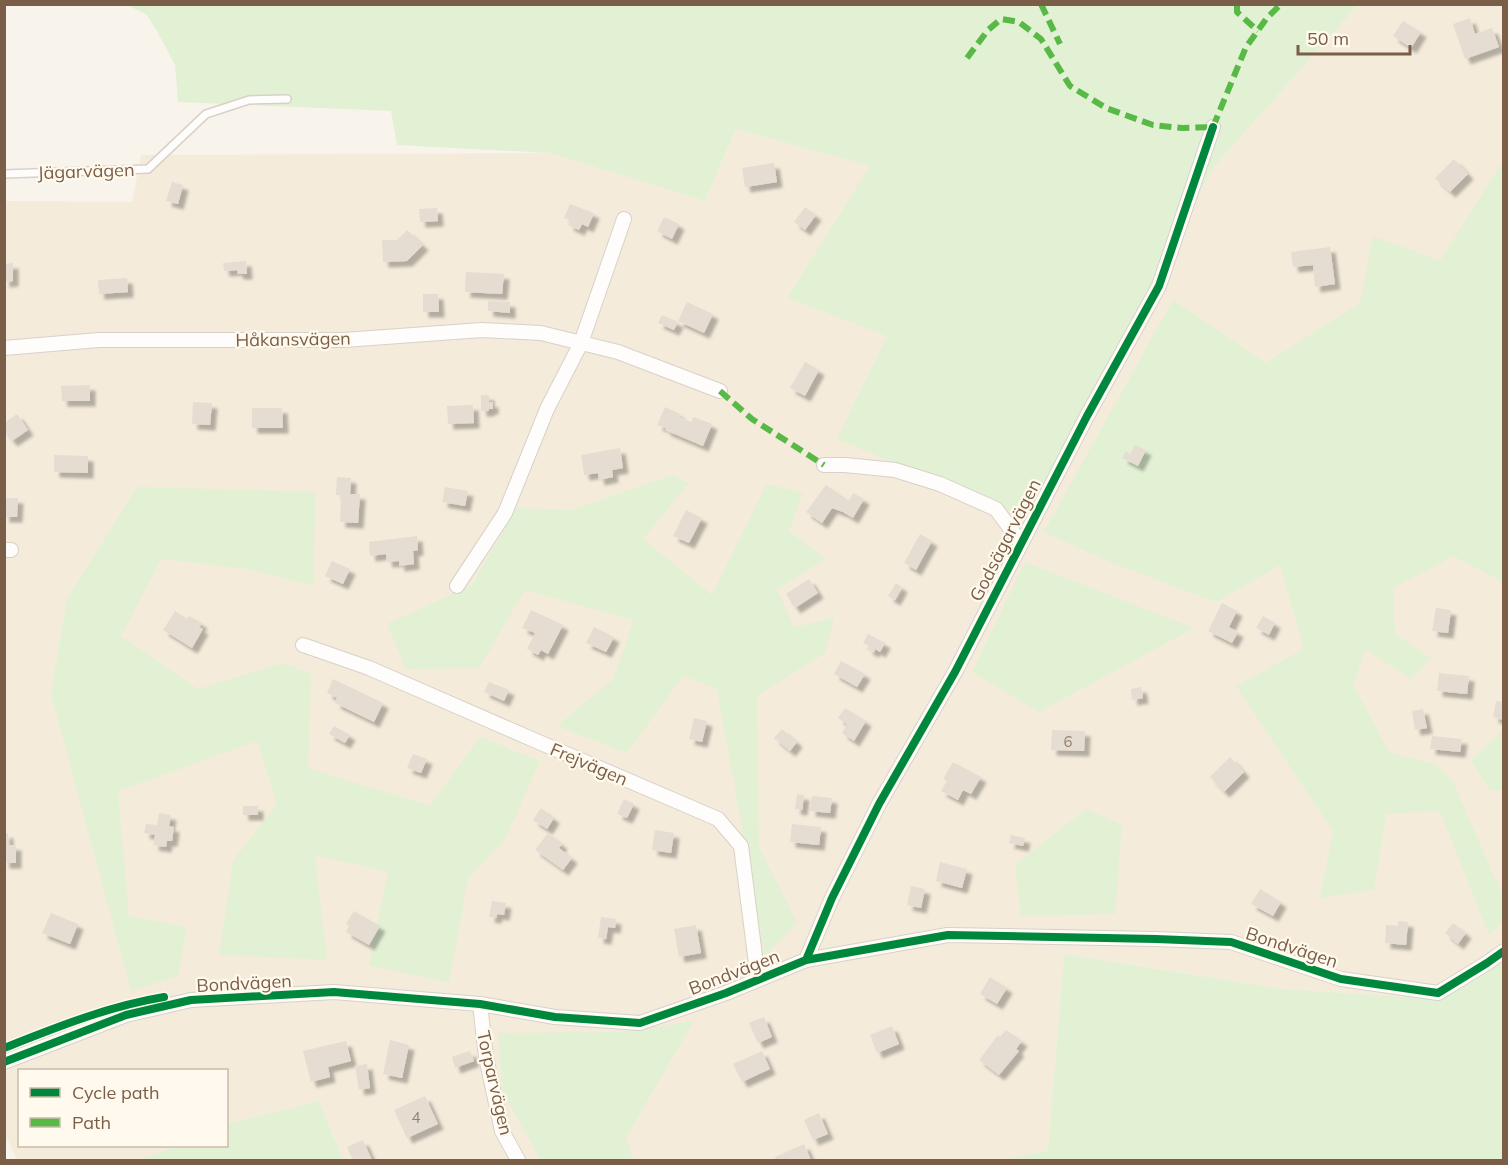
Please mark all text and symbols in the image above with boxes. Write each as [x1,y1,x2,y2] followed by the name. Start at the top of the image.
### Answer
[1298,18,1410,56] scale bar
[1307,27,1349,50] text: 50 m
[37,158,135,184] street label: Jägarvägen
[235,326,351,352] street label: Håkansvägen
[964,475,1046,605] street label: Godsägarvägen
[1063,732,1073,751] house number: 6
[547,737,631,791] street label: Frejvägen
[1243,921,1341,973] street label: Bondvägen
[685,944,783,1000] street label: Bondvägen
[196,969,292,997] street label: Bondvägen
[472,1029,518,1137] street label: Torparvägen
[18,1069,228,1147] legend
[72,1081,159,1104] text: Cycle path
[411,1108,421,1127] house number: 4
[72,1111,111,1134] text: Path

